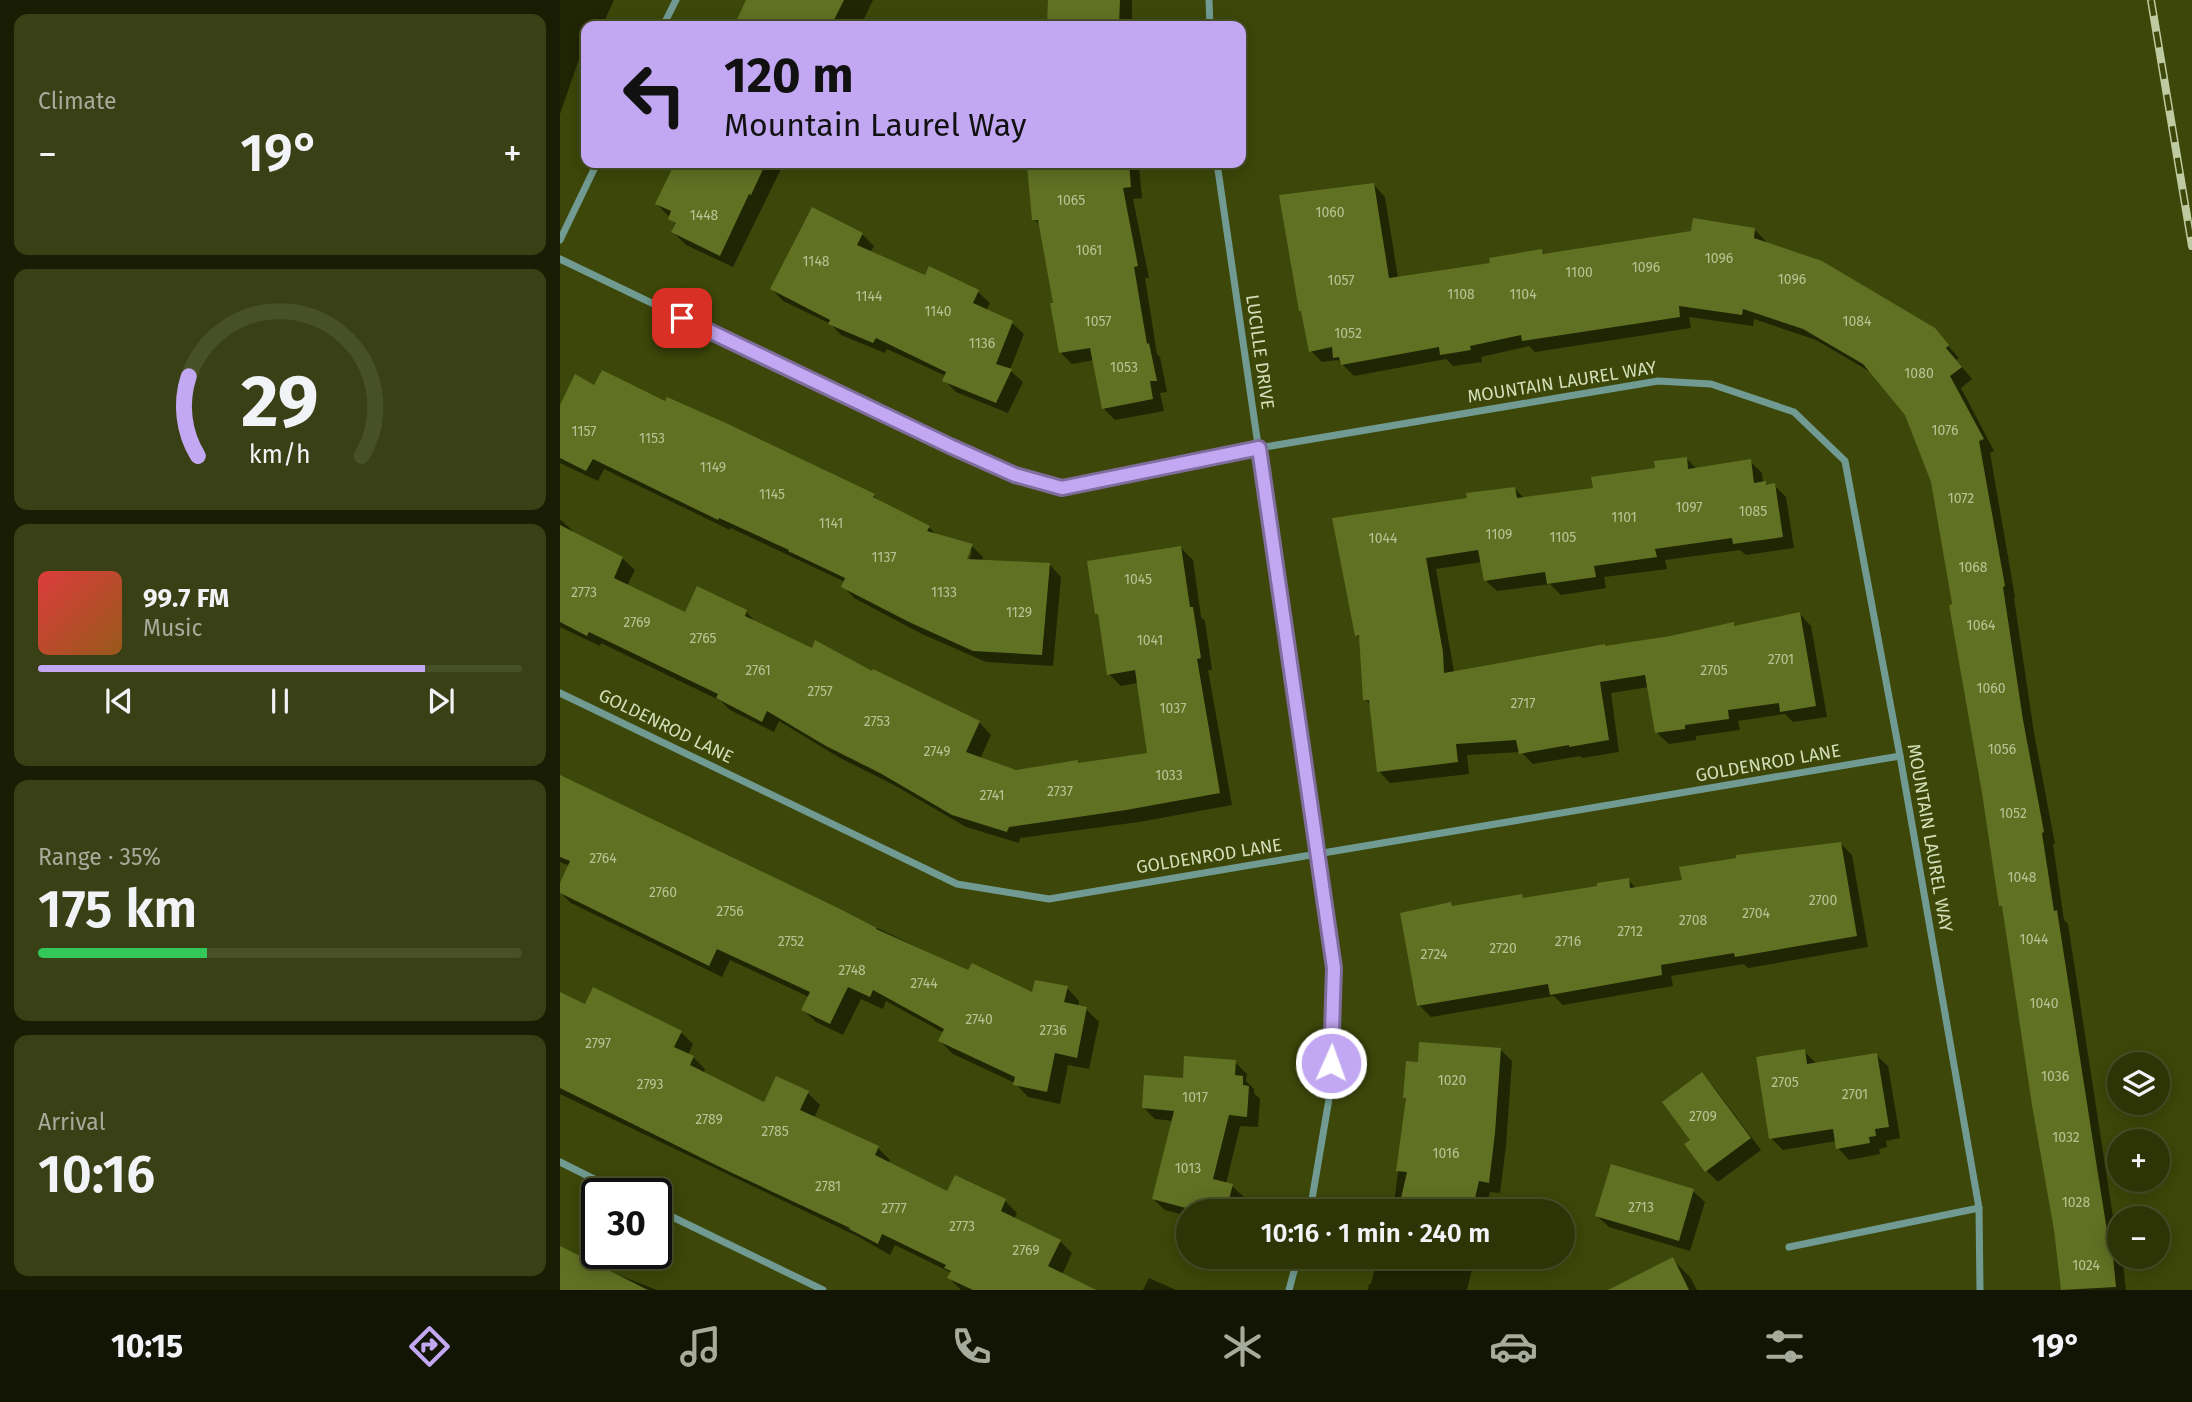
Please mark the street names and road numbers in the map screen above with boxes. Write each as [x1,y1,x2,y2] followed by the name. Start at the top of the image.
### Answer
[1241,293,1279,411] street label: LUCILLE DRIVE
[1466,356,1658,408] street label: MOUNTAIN LAUREL WAY
[595,684,737,768] street label: GOLDENROD LANE
[1694,739,1842,787] street label: GOLDENROD LANE
[1903,742,1957,934] street label: MOUNTAIN LAUREL WAY
[1135,834,1283,878] street label: GOLDENROD LANE

